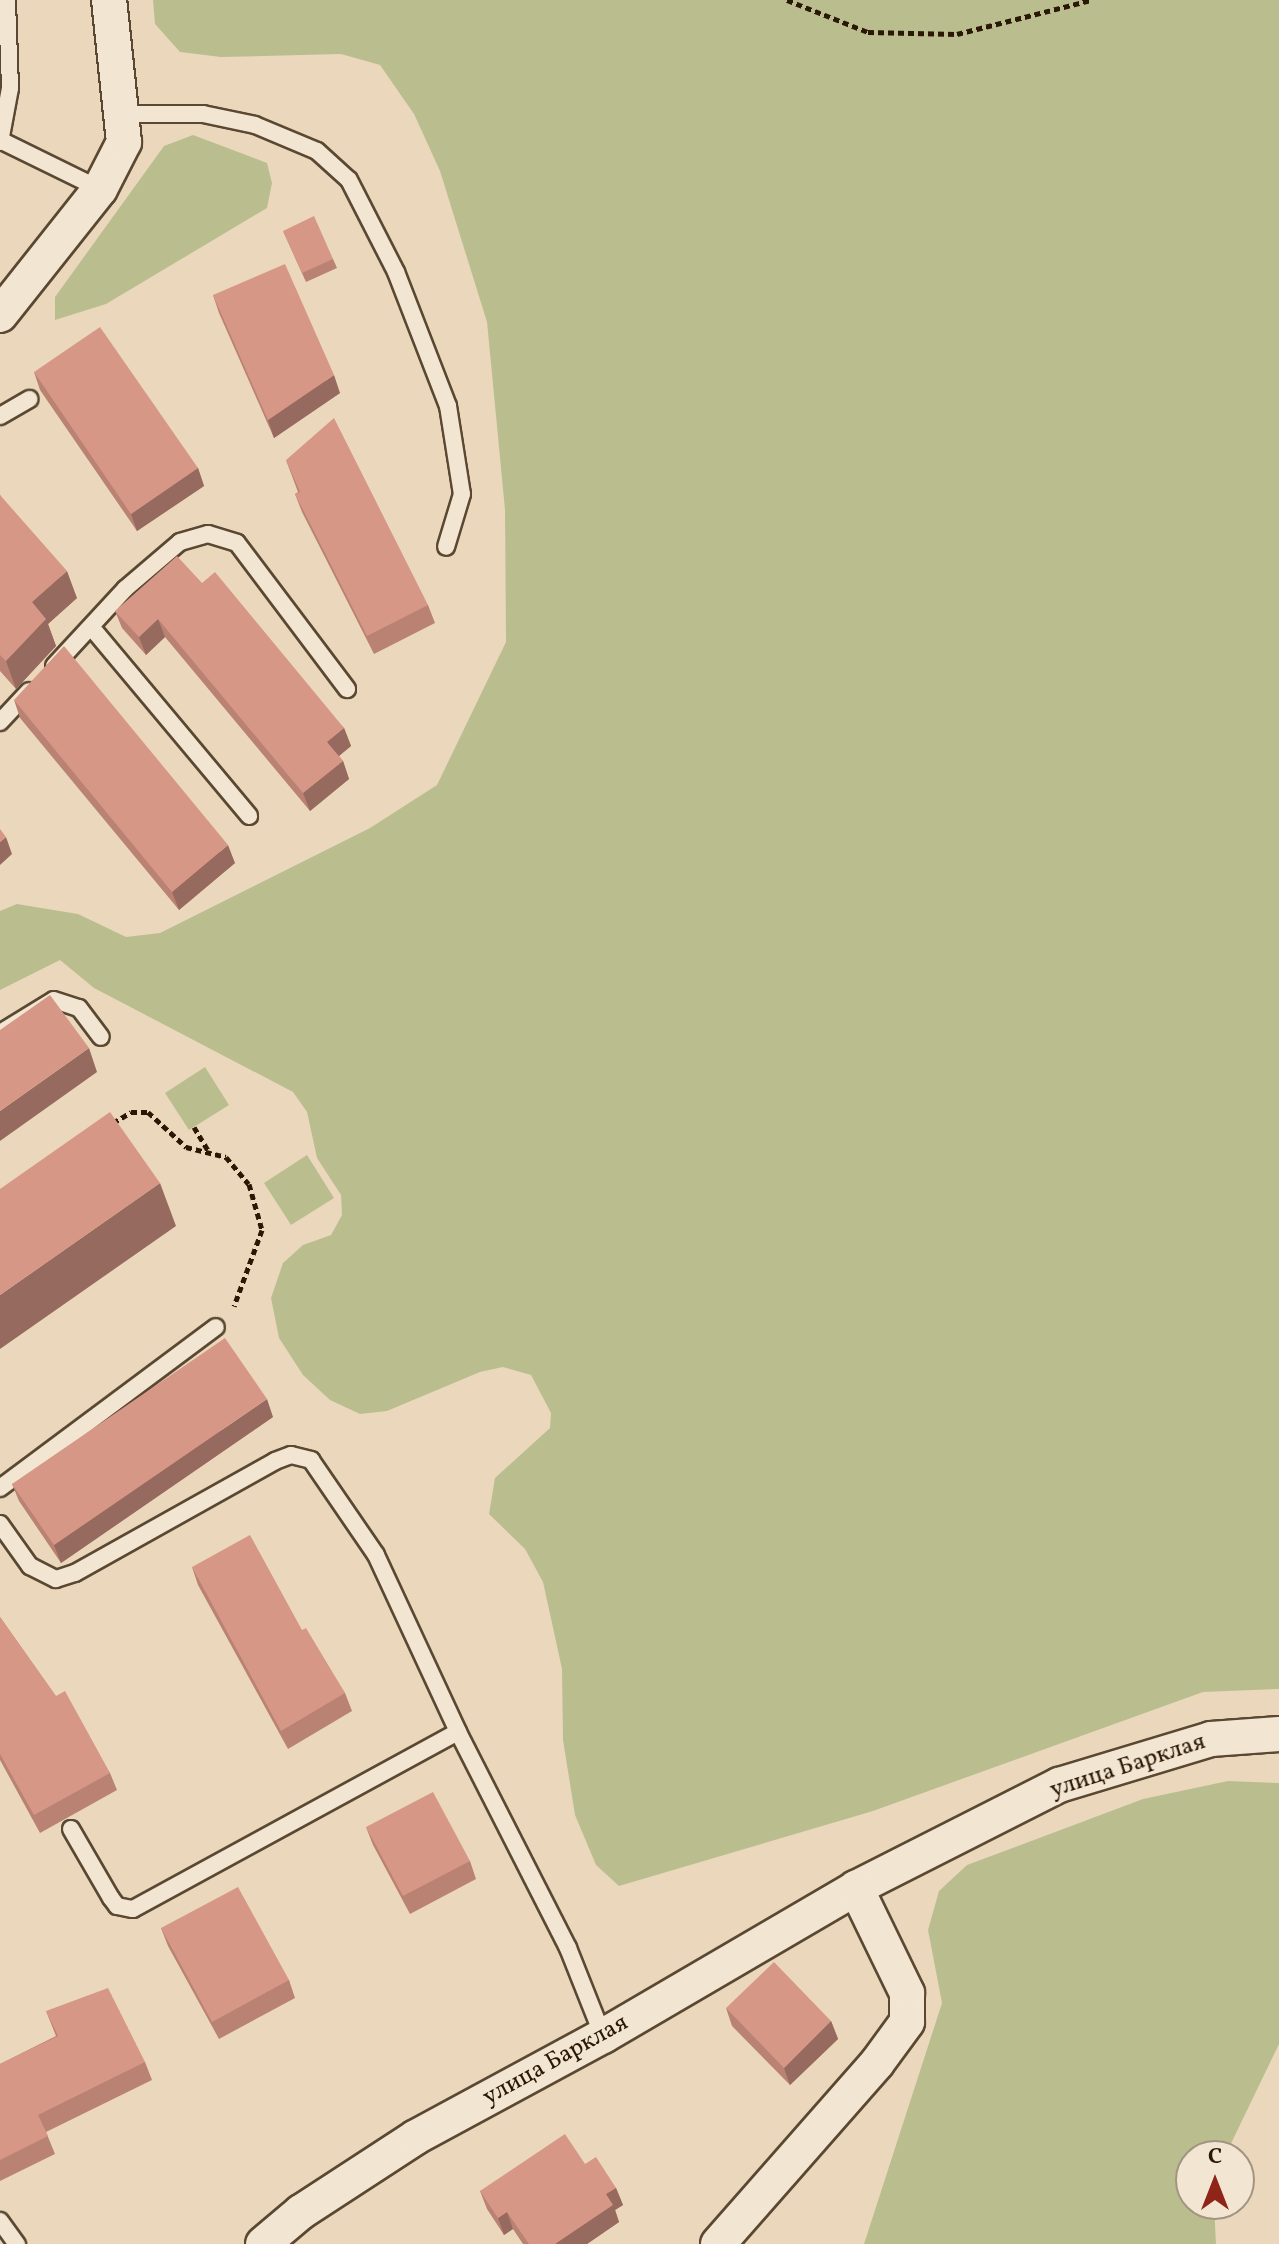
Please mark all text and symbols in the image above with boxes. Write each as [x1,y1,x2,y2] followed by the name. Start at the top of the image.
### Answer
[1047,1728,1209,1806] street label: улица Барклая
[478,2009,634,2113] street label: улица Барклая
[1175,2140,1255,2220] north arrow
[1208,2142,1222,2173] text: С

